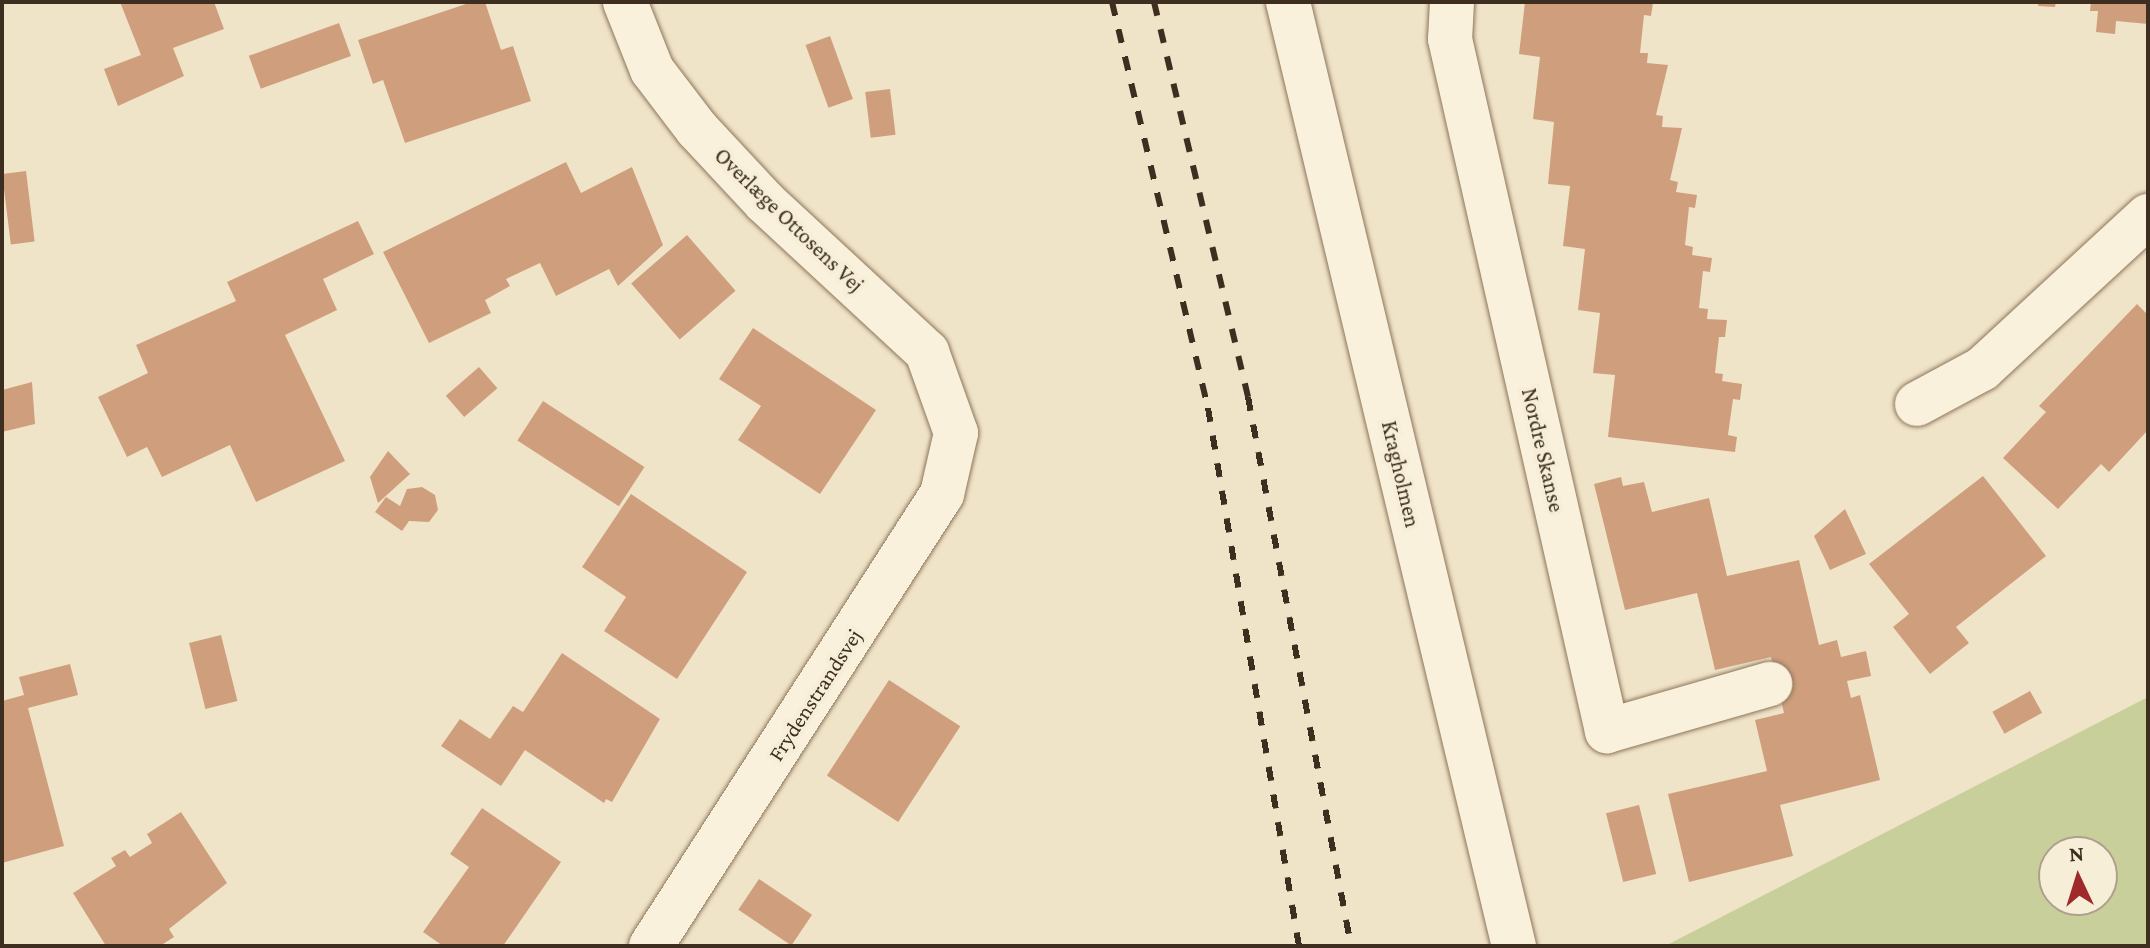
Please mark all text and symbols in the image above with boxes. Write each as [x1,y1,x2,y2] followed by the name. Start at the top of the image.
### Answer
[709,142,869,298] street label: Overlæge Ottosens Vej
[1516,385,1570,515] street label: Nordre Skanse
[1376,418,1426,530] street label: Kragholmen
[763,624,867,766] street label: Frydenstrandsvej
[2038,836,2118,916] north arrow
[2068,841,2085,867] text: N

